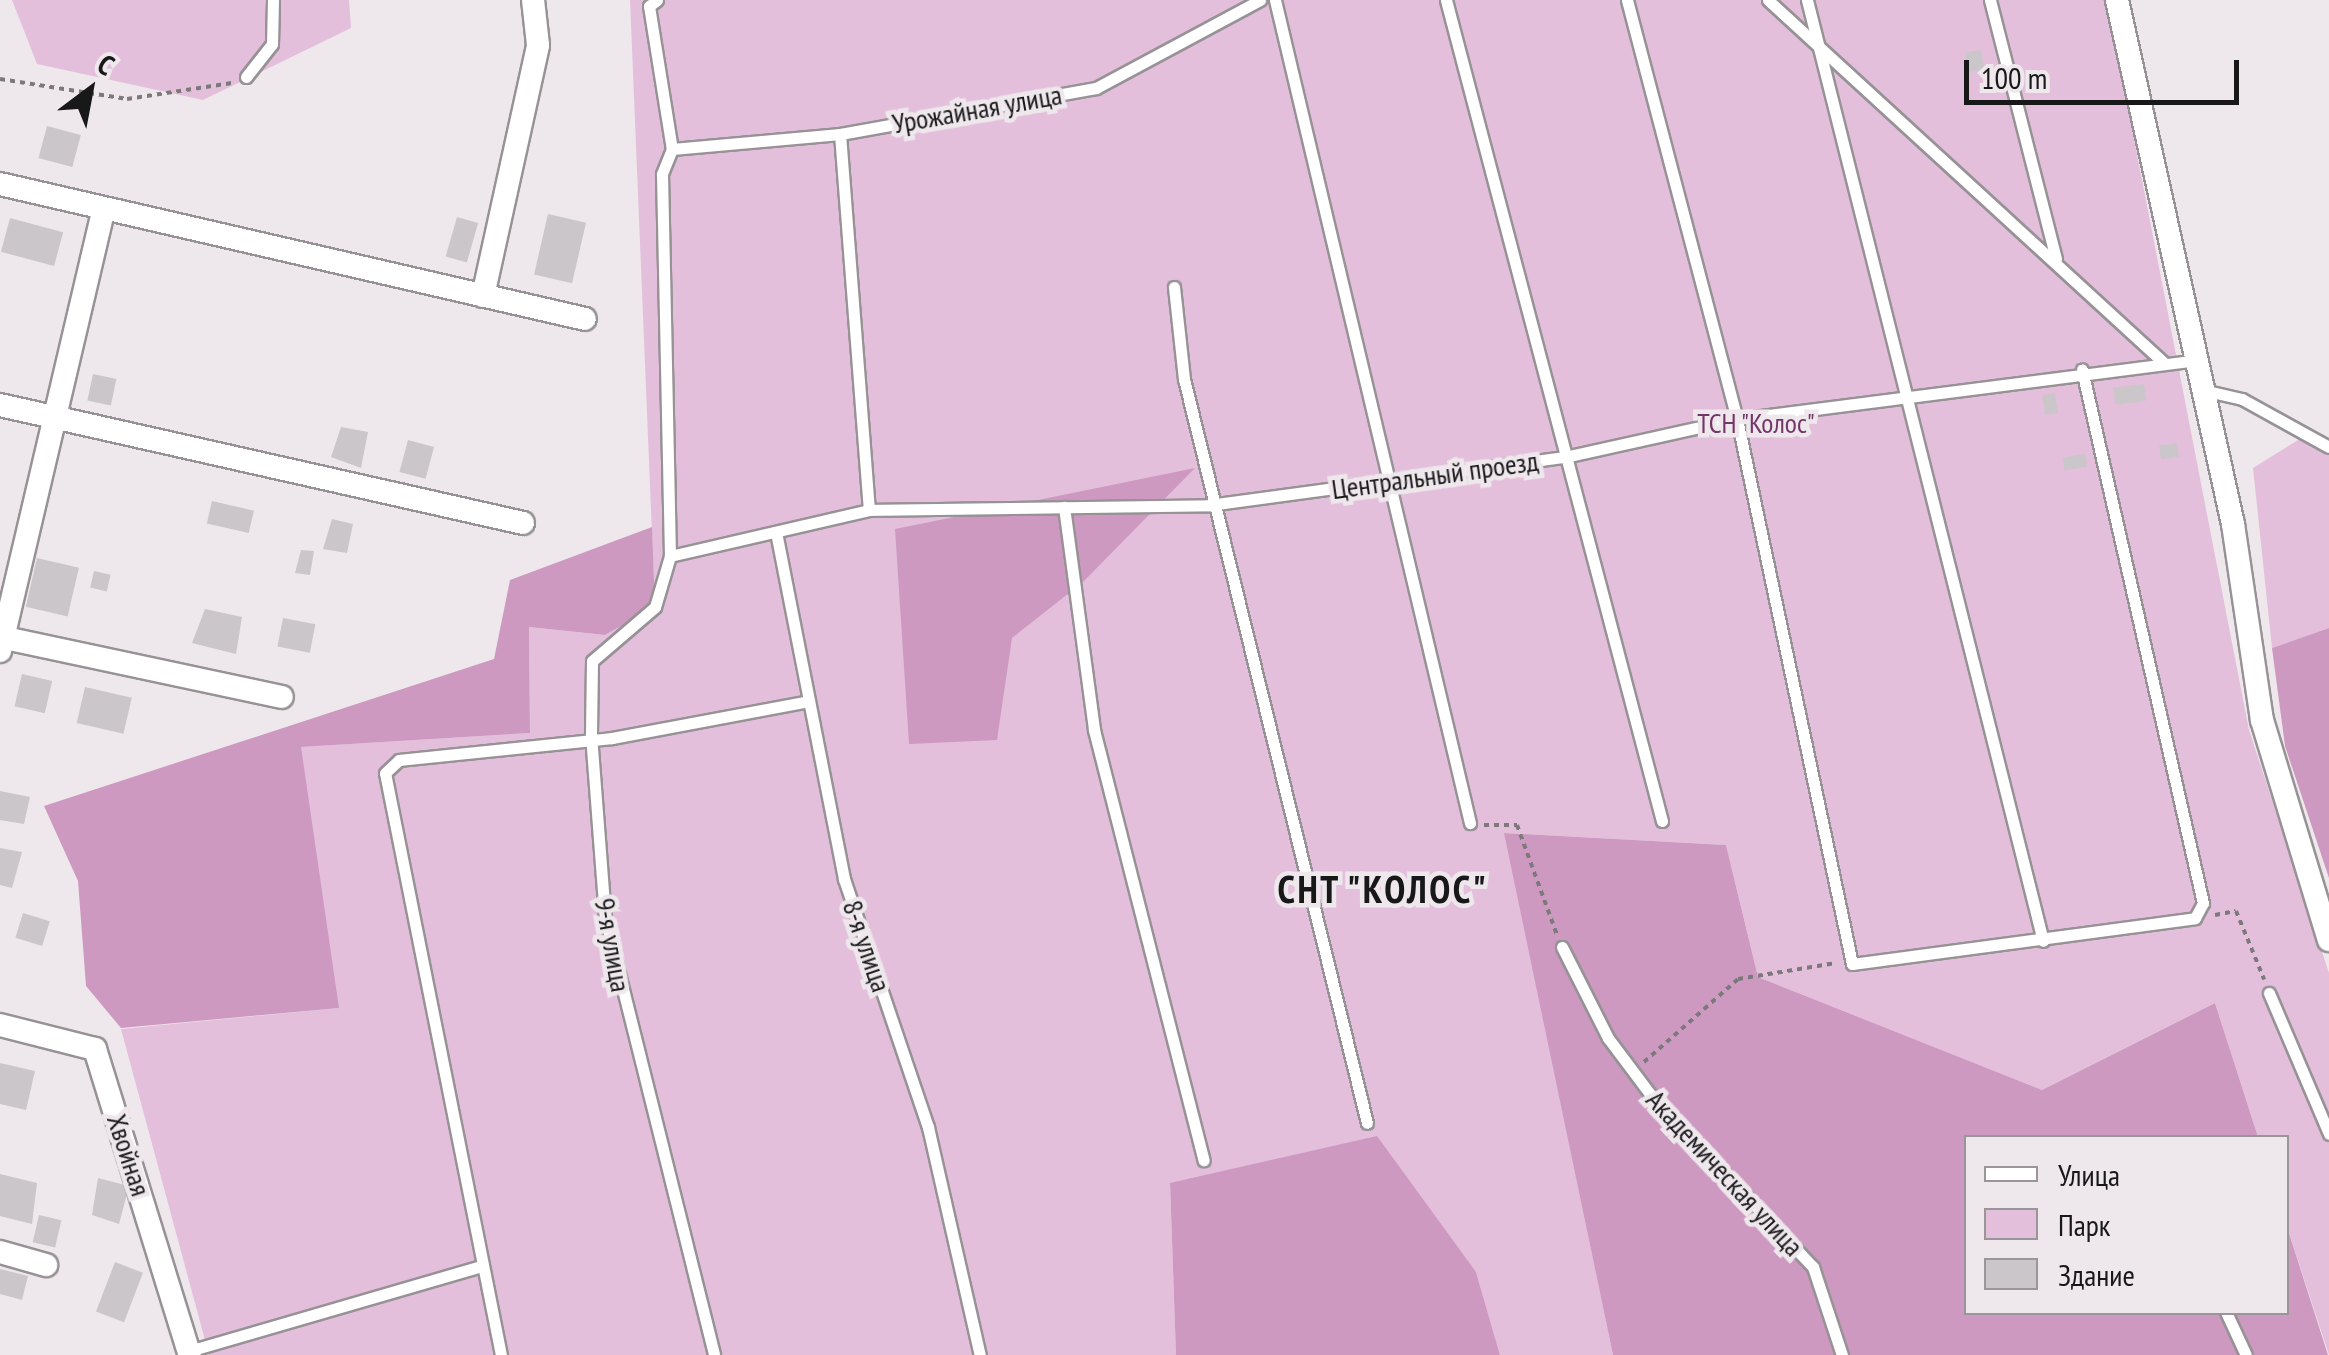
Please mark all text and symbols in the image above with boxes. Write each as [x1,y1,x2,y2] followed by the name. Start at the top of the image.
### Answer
[40,40,140,140] north arrow
[1969,40,2244,102] scale bar
[91,45,121,83] text: С
[1981,58,2047,97] text: 100 m
[890,78,1064,140] street label: Урожайная улица
[1696,406,1816,440] park label: ТСН "Колос"
[1329,444,1541,506] street label: Центральный проезд
[1276,866,1490,912] district label: СНТ "КОЛОС"
[588,895,638,995] street label: 9-я улица
[836,896,898,996] street label: 8-я улица
[1640,1083,1810,1263] street label: Академическая улица
[100,1110,158,1200] street label: Хвойная
[1964,1135,2289,1315] legend
[2058,1155,2120,1194] text: Улица
[2058,1205,2110,1244] text: Парк
[2058,1255,2135,1294] text: Здание

